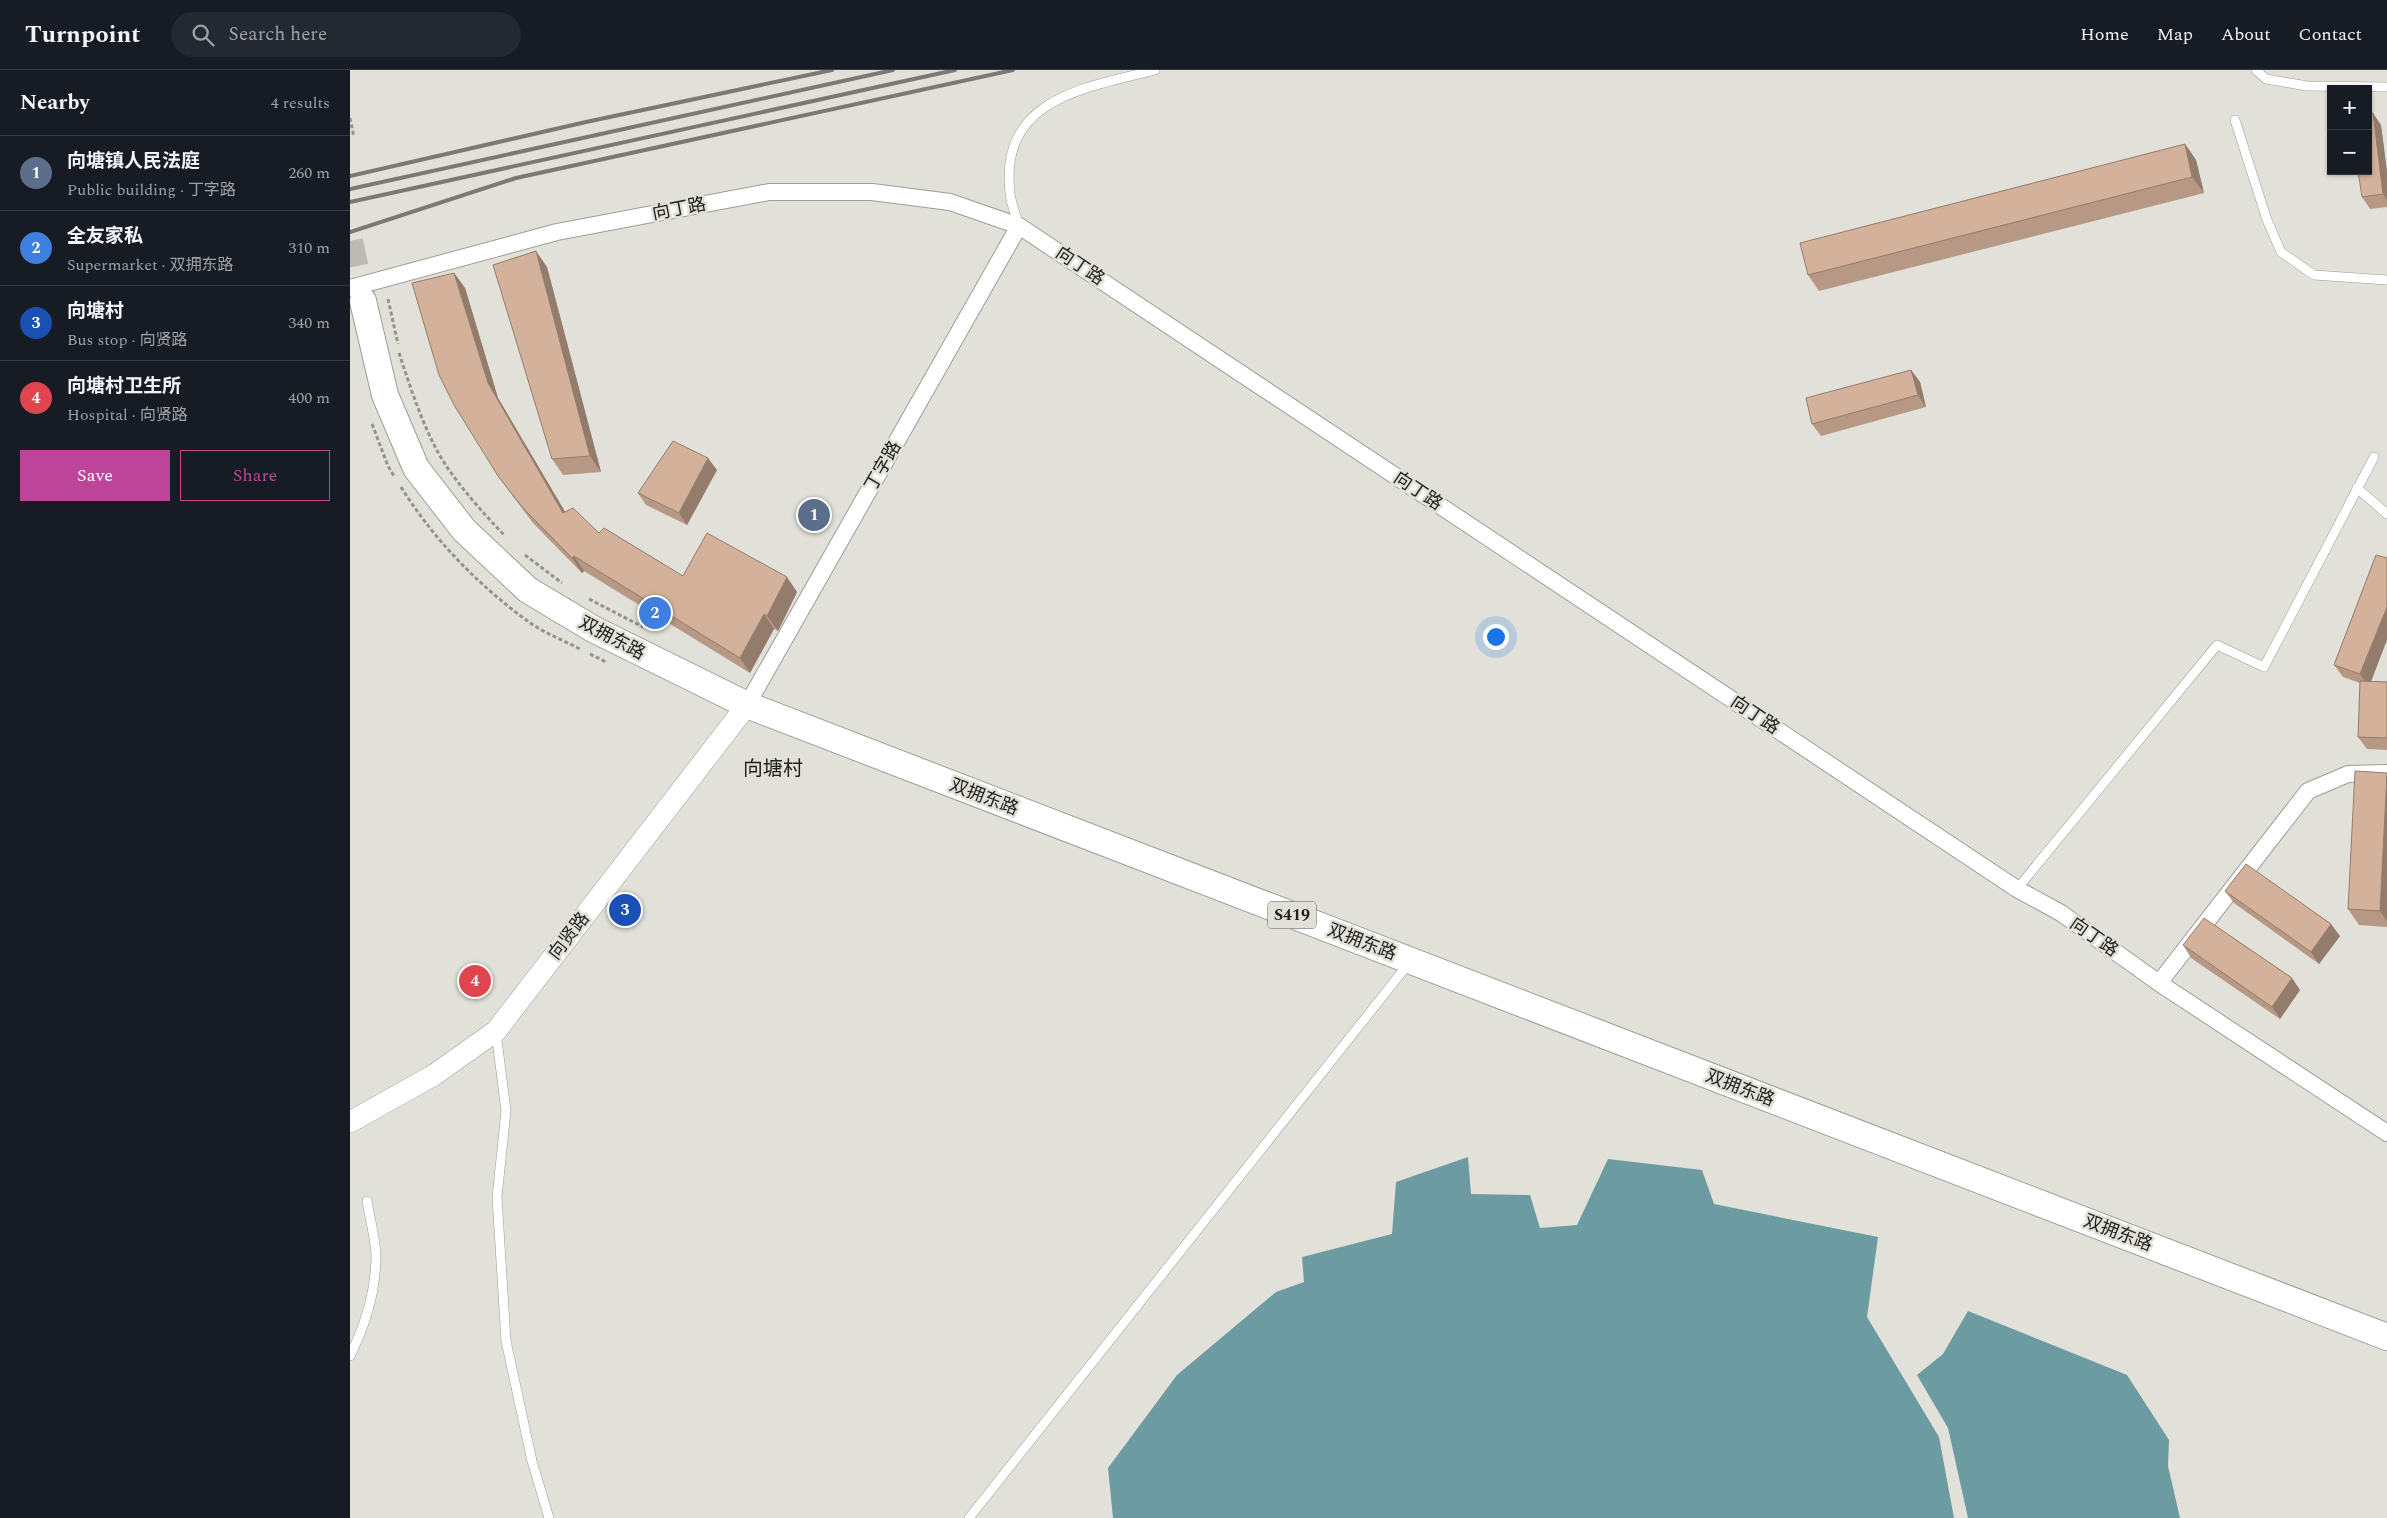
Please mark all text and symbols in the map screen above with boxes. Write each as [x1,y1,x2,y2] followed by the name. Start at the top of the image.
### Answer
[171,12,521,57] search box
[25,17,141,53] text: Turnpoint
[229,20,327,49] text: Search here
[189,21,217,49] icon: search
[2080,21,2129,48] text: Home
[2157,21,2193,48] text: Map
[2221,21,2271,48] text: About
[2299,21,2362,48] text: Contact
[2327,85,2372,175] map controls
[2327,85,2372,130] button: +
[20,87,90,119] text: Nearby
[271,91,330,115] text: 4 results
[2327,130,2372,175] button: −
[67,147,200,176] text: 向塘镇人民法庭
[32,161,40,185] text: 1
[288,161,330,185] text: 260 m
[67,178,236,202] text: Public building · 丁字路
[650,191,708,227] street label: 向丁路
[67,222,143,251] text: 全友家私
[32,236,40,260] text: 2
[288,236,330,260] text: 310 m
[1050,240,1110,292] street label: 向丁路
[67,253,234,277] text: Supermarket · 双拥东路
[67,297,124,326] text: 向塘村
[32,311,40,335] text: 3
[288,311,330,335] text: 340 m
[67,328,188,352] text: Bus stop · 向贤路
[67,372,181,401] text: 向塘村卫生所
[32,386,40,410] text: 4
[288,386,330,410] text: 400 m
[67,403,188,427] text: Hospital · 向贤路
[858,436,908,496] street label: 丁字路
[20,450,170,501] button: Save
[180,450,330,501] button: Share
[1388,465,1448,517] street label: 向丁路
[798,496,830,534] pin: 1
[639,594,671,632] pin: 2
[574,609,650,667] street label: 双拥东路
[1483,624,1509,650] your location
[1725,689,1785,741] street label: 向丁路
[743,754,803,784] district label: 向塘村
[946,771,1022,823] street label: 双拥东路
[609,891,641,929] pin: 3
[1268,902,1316,928] road number: S419
[542,906,596,966] street label: 向贤路
[2064,910,2124,964] street label: 向丁路
[1324,916,1400,968] street label: 双拥东路
[459,962,491,1000] pin: 4
[1702,1062,1778,1114] street label: 双拥东路
[2080,1207,2156,1259] street label: 双拥东路

